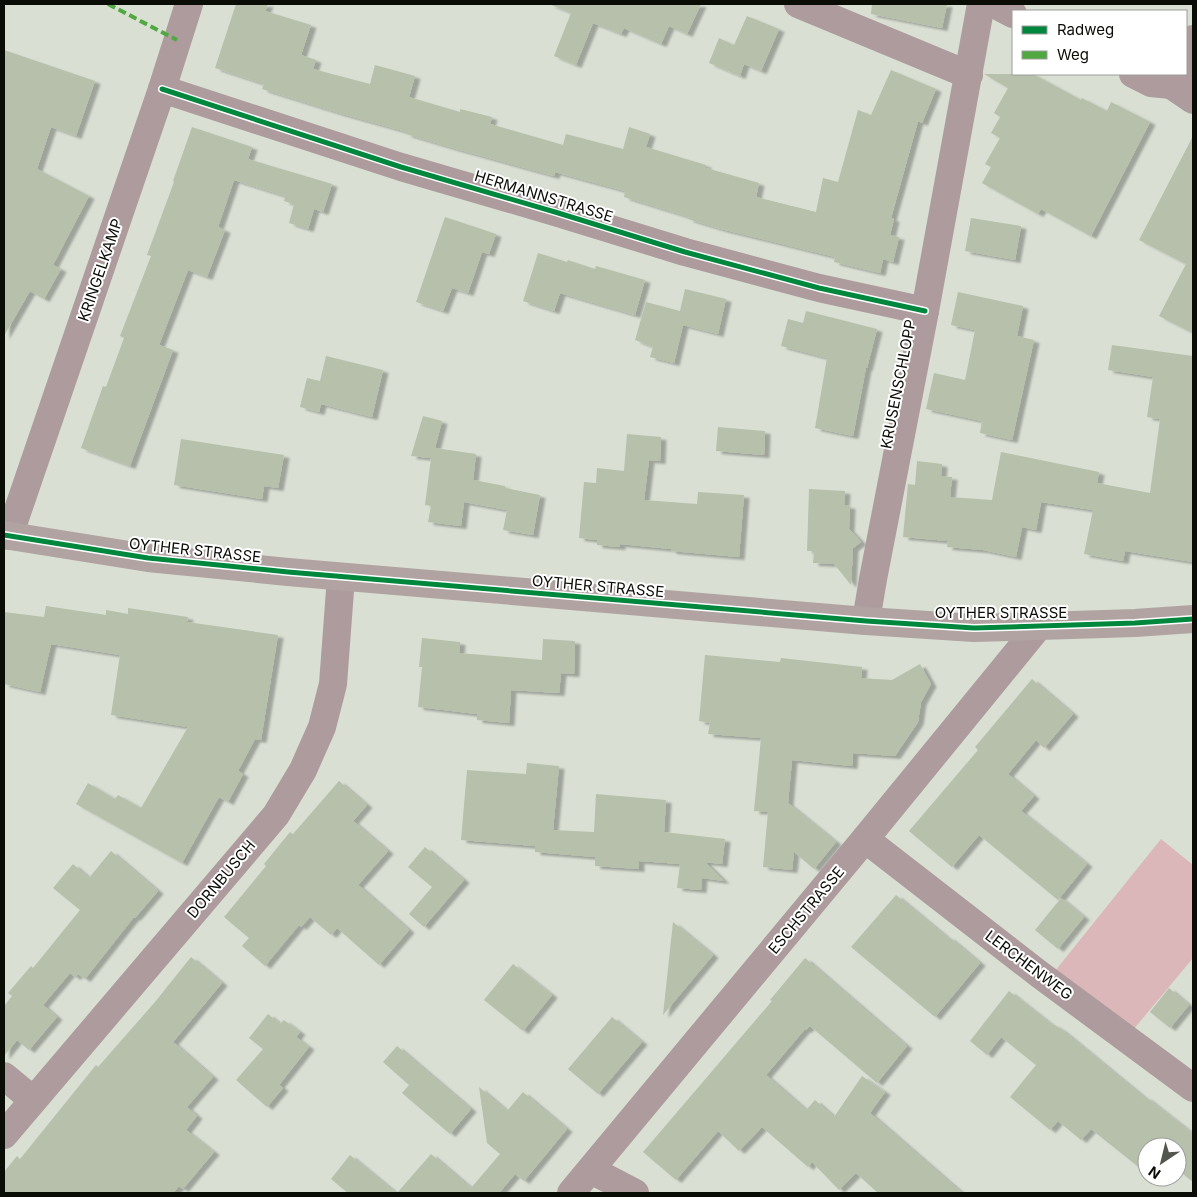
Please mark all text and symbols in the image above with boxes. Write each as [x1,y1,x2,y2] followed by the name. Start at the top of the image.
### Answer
[1012,10,1187,75] legend
[1057,20,1114,39] text: Radweg
[1057,45,1089,64] text: Weg
[472,166,616,226] street label: HERMANNSTRASSE
[74,216,126,324] street label: KRINGELKAMP
[876,318,920,450] street label: KRUSENSCHLOPP
[128,534,262,566] street label: OYTHER STRASSE
[531,571,665,601] street label: OYTHER STRASSE
[935,603,1067,622] street label: OYTHER STRASSE
[183,836,259,922] street label: DORNBUSCH
[764,862,848,958] street label: ESCHSTRASSE
[982,926,1076,1004] street label: LERCHENWEG
[1137,1137,1187,1187] north arrow
[1145,1163,1164,1183] text: N

